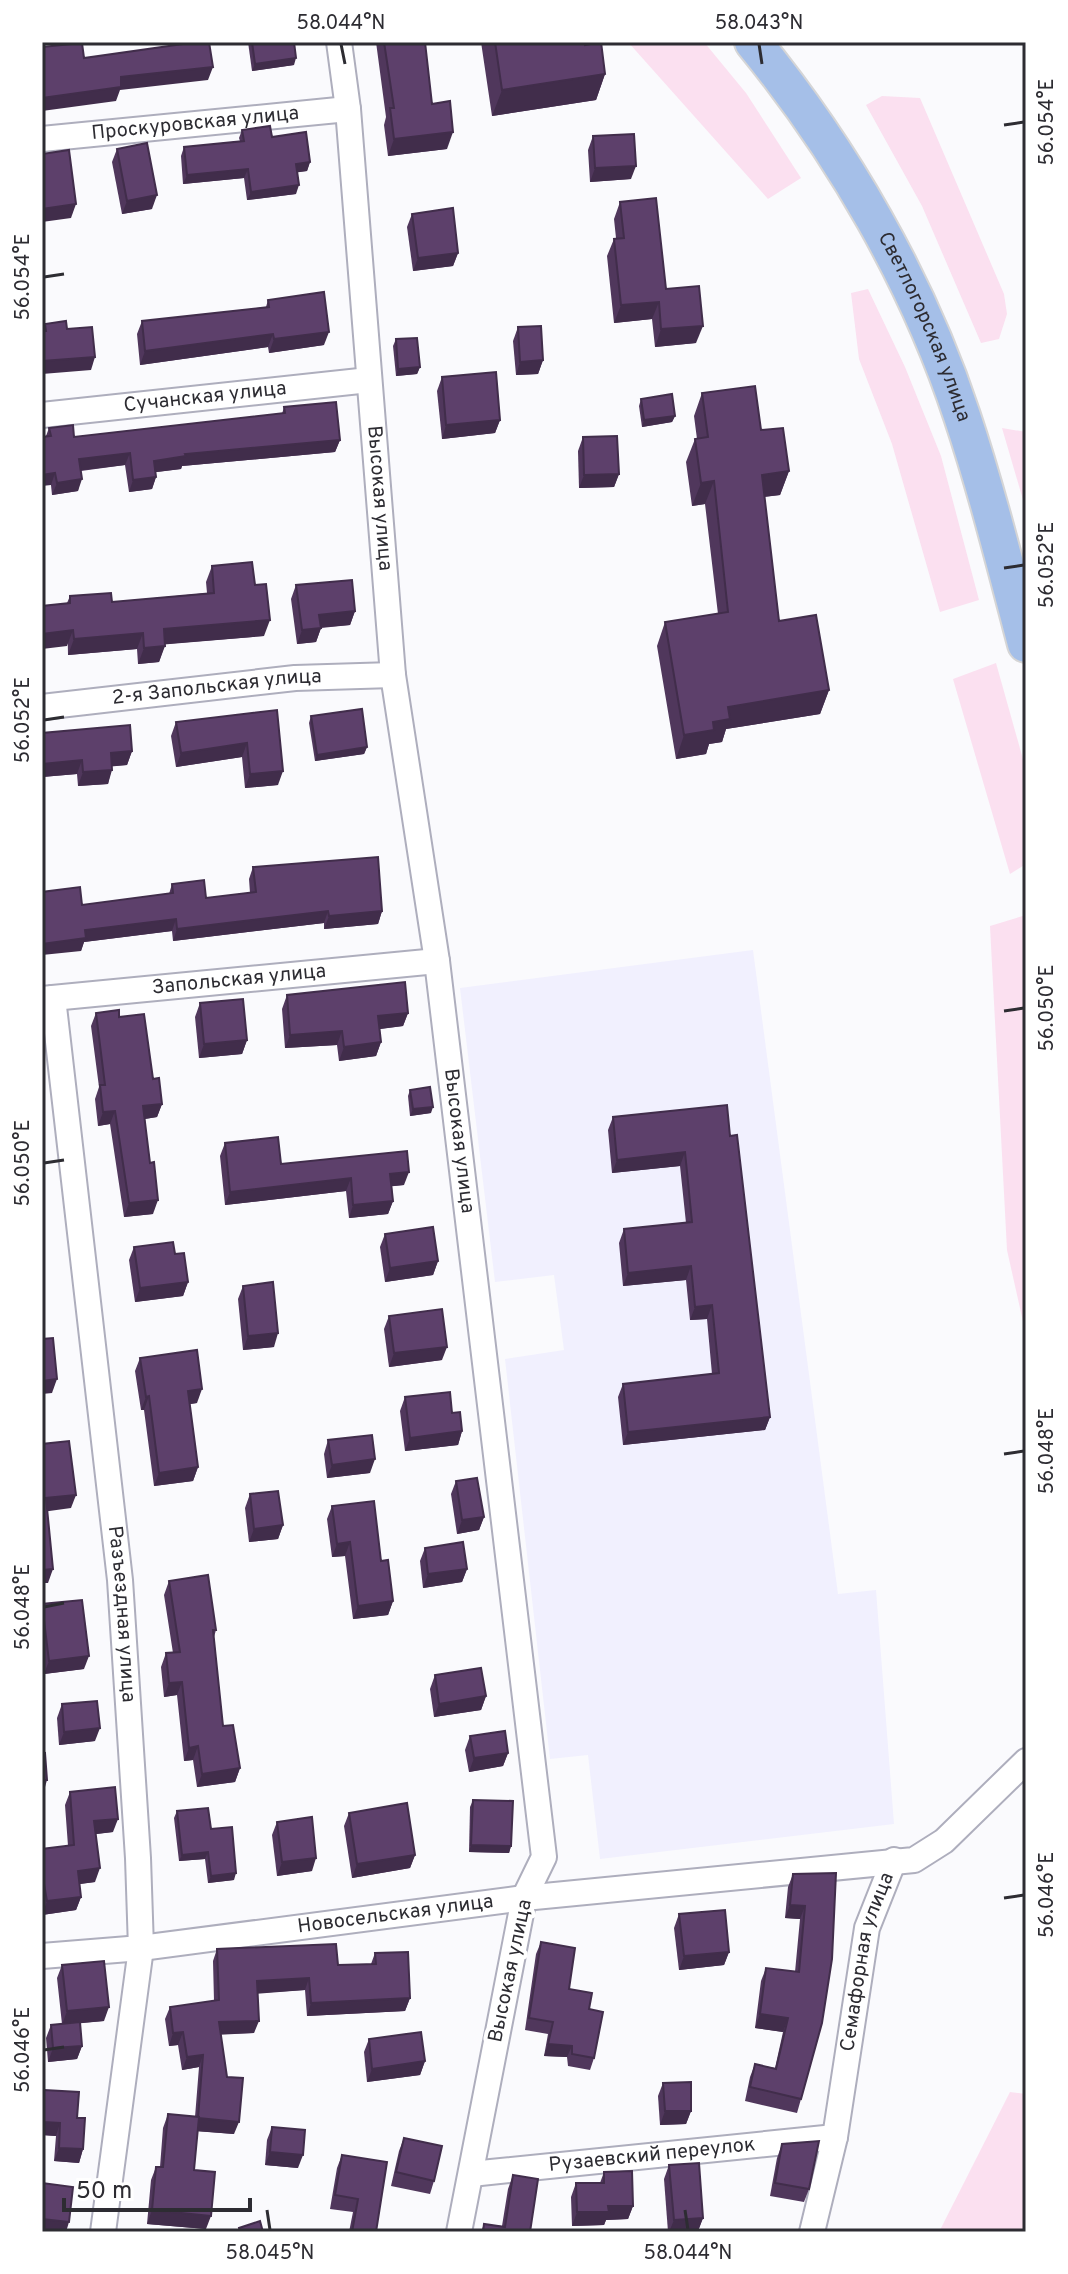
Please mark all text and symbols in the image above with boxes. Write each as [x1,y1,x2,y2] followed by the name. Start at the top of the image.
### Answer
[296,11,386,37] text: 58.044°N
[715,11,803,37] text: 58.043°N
[1035,78,1061,166] text: 56.054°E
[90,101,300,147] street label: Проскуровская улица
[871,228,976,425] street label: Светлогорская улица
[11,233,37,321] text: 56.054°E
[122,376,288,419] street label: Сучанская улица
[360,425,398,572] street label: Высокая улица
[1035,522,1061,608] text: 56.052°E
[111,664,322,712] street label: 2-я Запольская улица
[11,677,37,763] text: 56.052°E
[151,959,327,1001] street label: Запольская улица
[1035,964,1061,1052] text: 56.050°E
[437,1067,480,1215] street label: Высокая улица
[11,1119,37,1207] text: 56.050°E
[1035,1408,1061,1494] text: 56.048°E
[101,1524,141,1703] street label: Разъездная улица
[11,1564,37,1650] text: 56.048°E
[1035,1852,1061,1938] text: 56.046°E
[835,1869,901,2054] street label: Семафорная улица
[296,1889,495,1940] street label: Новосельская улица
[483,1897,539,2045] street label: Высокая улица
[11,2007,37,2093] text: 56.046°E
[547,2132,757,2179] street label: Рузаевский переулок
[64,2162,250,2212] scale bar
[76,2177,132,2207] text: 50 m
[225,2241,315,2267] text: 58.045°N
[643,2241,733,2267] text: 58.044°N

